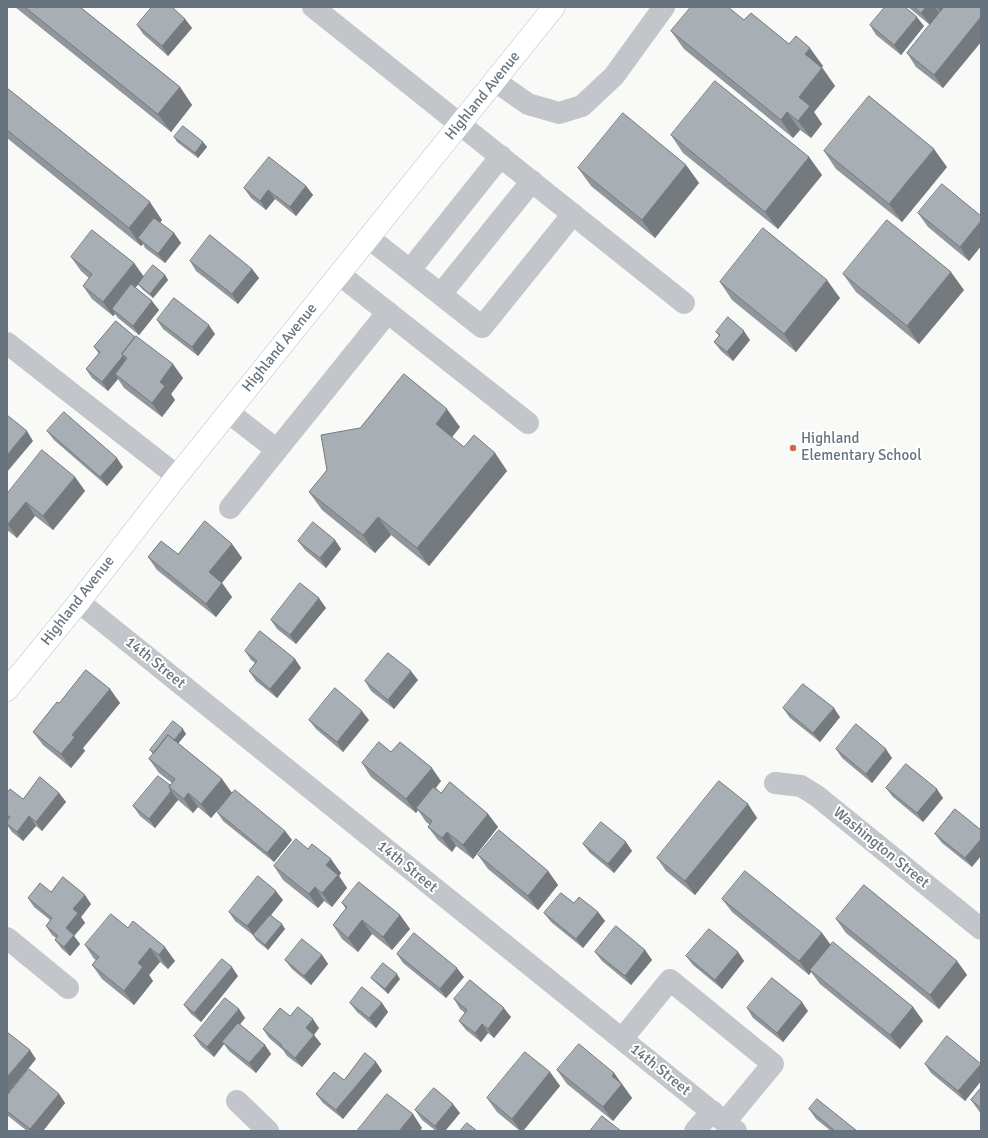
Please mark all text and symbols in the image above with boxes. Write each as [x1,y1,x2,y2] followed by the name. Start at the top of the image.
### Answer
[442,48,524,144] street label: Highland Avenue
[239,300,321,396] street label: Highland Avenue
[801,430,922,465] place label: Highland Elementary School
[788,443,798,453] marker: Highland Elementary School
[37,553,119,649] street label: Highland Avenue
[121,633,189,693] street label: 14th Street
[829,804,933,892] street label: Washington Street
[373,837,441,897] street label: 14th Street
[626,1040,694,1100] street label: 14th Street

